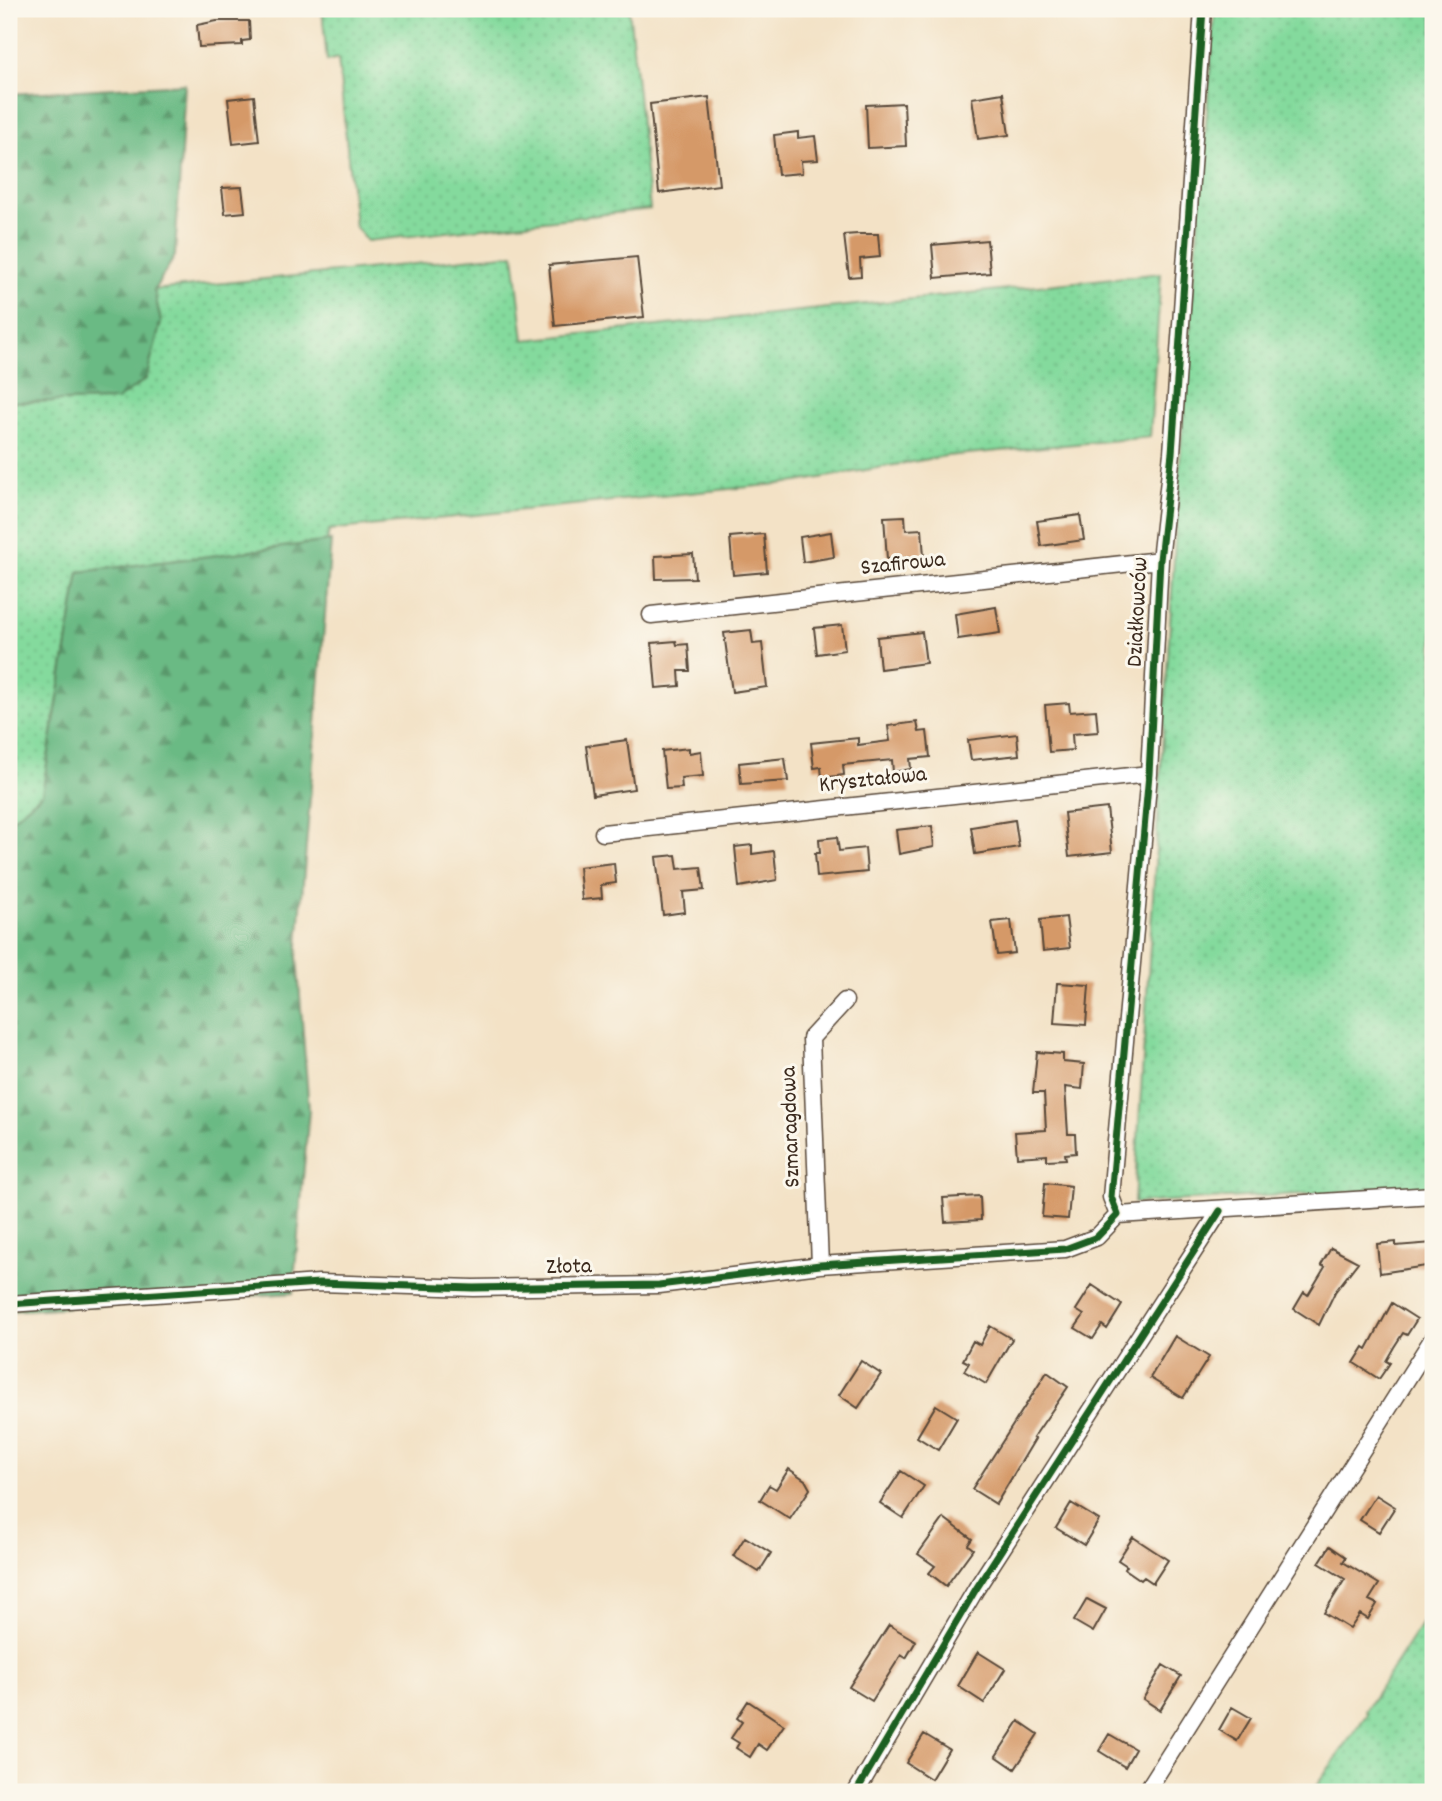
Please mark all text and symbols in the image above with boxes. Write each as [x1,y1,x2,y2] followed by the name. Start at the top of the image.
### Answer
[859,544,948,586] street label: Szafirowa
[1120,556,1158,668] street label: Działkowców
[818,759,930,803] street label: Kryształowa
[773,1065,811,1188] street label: Szmaragdowa
[546,1251,593,1285] street label: Złota

